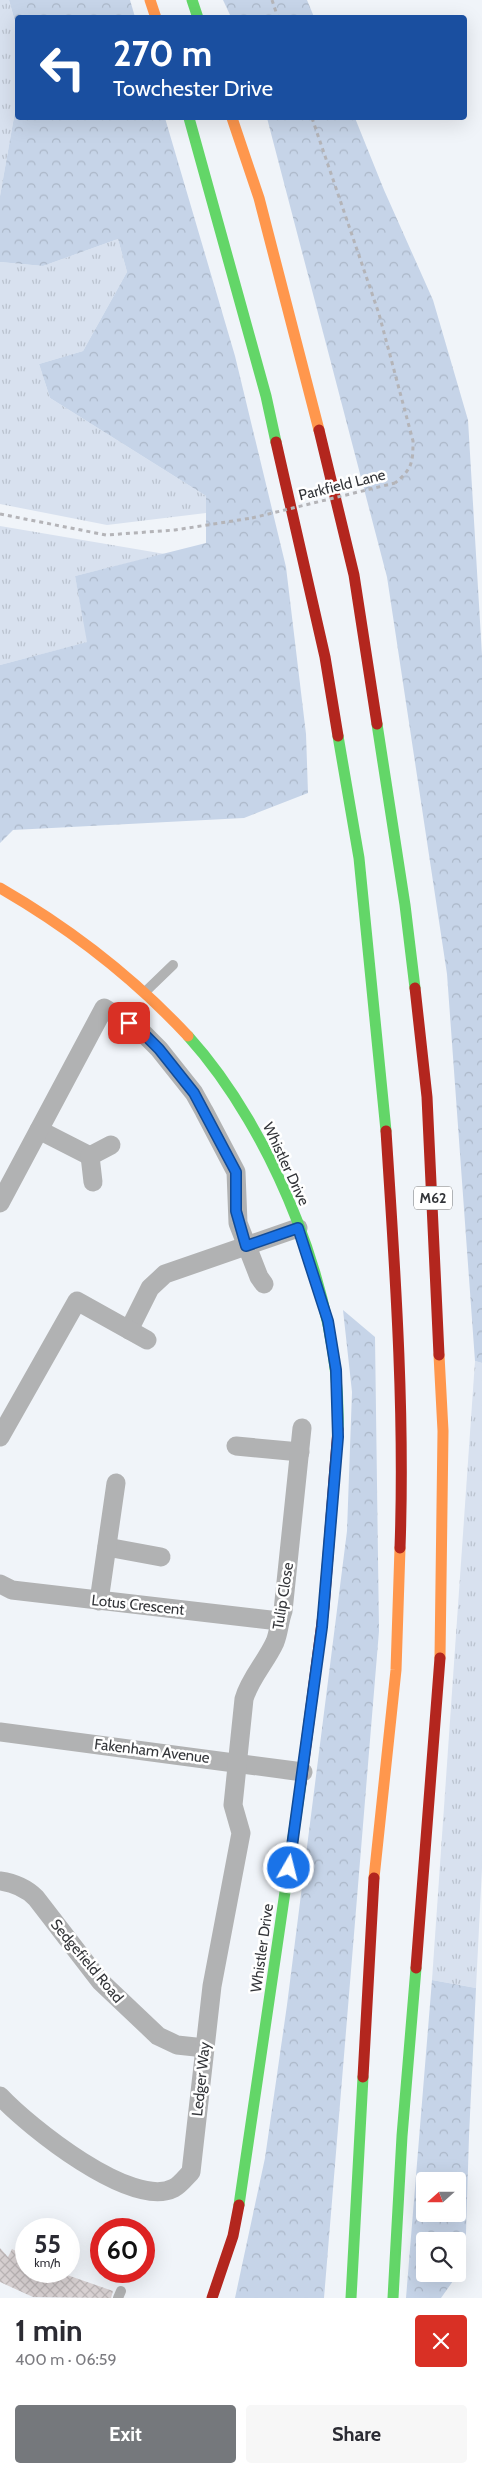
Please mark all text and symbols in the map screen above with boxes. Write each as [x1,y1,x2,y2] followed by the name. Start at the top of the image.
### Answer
[113,32,212,75] text: 270 m
[30,35,95,100] icon: left
[113,75,273,102] text: Towchester Drive
[297,465,388,504] street label: Parkfield Lane
[108,1002,150,1044] pin
[115,1009,143,1037] icon: arrive
[259,1120,313,1209] street label: Whistler Drive
[414,1186,452,1210] road number: M62
[269,1561,297,1631] street label: Tulip Close
[91,1591,185,1619] street label: Lotus Crescent
[93,1735,211,1767] street label: Fakenham Avenue
[262,1841,314,1893] position arrow
[247,1902,277,1994] street label: Whistler Drive
[47,1916,127,2006] street label: Sedgefield Road
[188,2040,214,2117] street label: Ledger Way
[416,2172,466,2222] north arrow
[416,2172,466,2282] map controls
[90,2218,155,2283] speed limit sign: 60
[34,2229,61,2259] text: 55
[416,2232,466,2282] button: search
[34,2255,61,2270] text: km/h
[15,2312,83,2349] text: 1 min
[415,2315,467,2367] button: close
[15,2350,117,2369] text: 400 m · 06:59
[15,2405,236,2463] button: Exit
[246,2405,467,2463] button: Share

